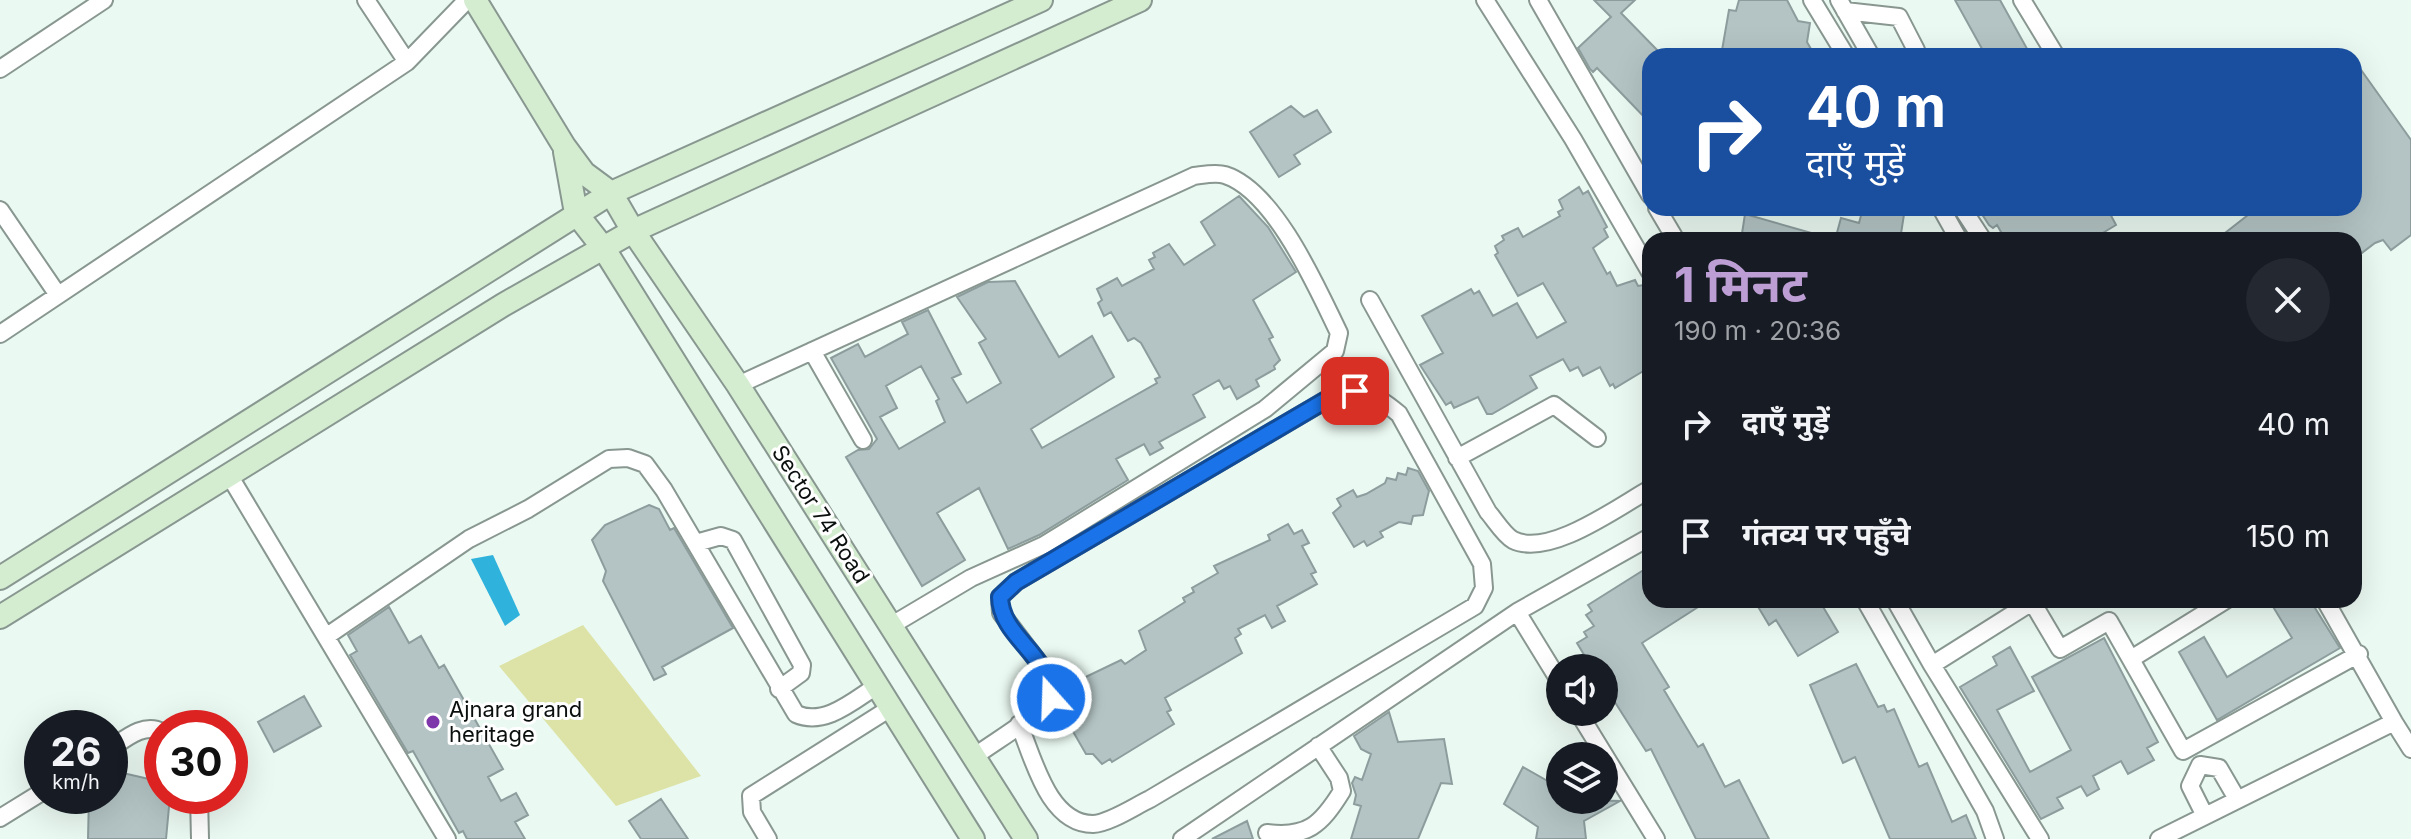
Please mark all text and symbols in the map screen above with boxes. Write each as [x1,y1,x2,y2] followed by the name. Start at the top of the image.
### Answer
[1806,73,1946,141] text: 40 m
[1674,80,1778,184] icon: right
[1806,141,1905,185] text: दाएँ मुड़ें
[1674,255,1807,314] text: 1 मिनट
[2246,258,2330,342] button: close
[1674,315,1841,346] text: 190 m · 20:36
[1321,357,1389,425] pin
[1333,369,1377,413] icon: arrive
[1674,402,1718,446] icon: right
[1742,404,1830,440] text: दाएँ मुड़ें
[2257,406,2330,442] text: 40 m
[767,440,875,588] street label: Sector 74 Road
[1674,514,1718,558] icon: arrive
[1742,516,1910,552] text: गंतव्य पर पहुँचे
[2246,518,2330,554] text: 150 m
[1546,654,1618,814] map controls
[1546,654,1618,726] button: sound
[1009,656,1093,740] position arrow
[449,696,582,747] place label: Ajnara grand heritage
[144,710,248,814] speed limit sign: 30
[424,713,442,731] marker: Ajnara grand heritage
[50,727,102,776] text: 26
[1546,742,1618,814] button: layers
[52,770,100,794] text: km/h

